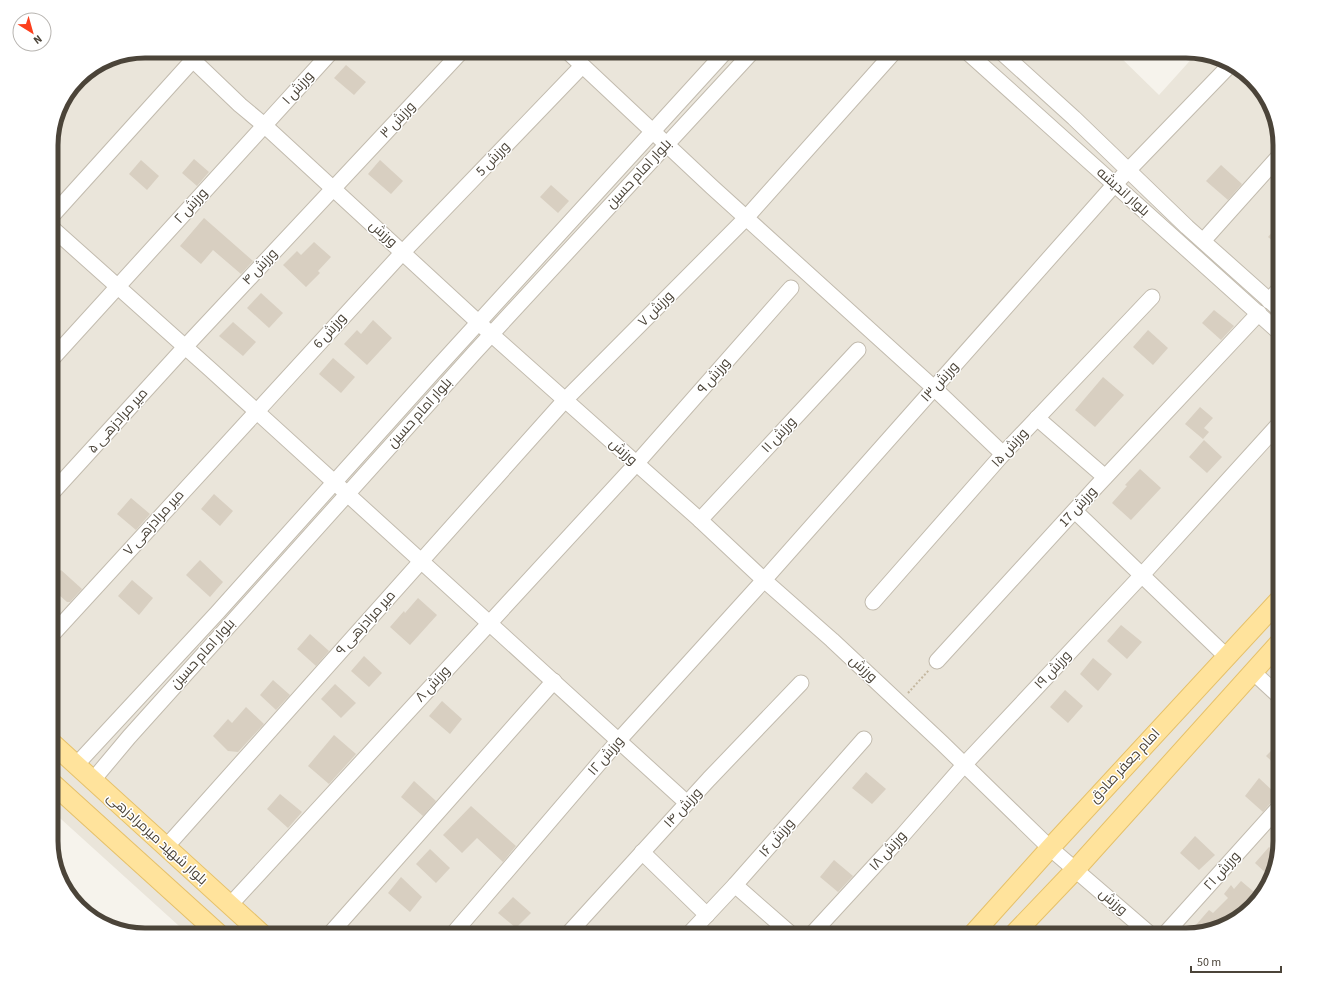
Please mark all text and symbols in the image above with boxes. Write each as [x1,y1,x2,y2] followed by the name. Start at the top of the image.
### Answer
[12,12,52,52] north arrow
[30,31,45,48] text: N
[277,67,319,109] street label: ورزش ۱
[376,97,420,143] street label: ورزش ۳
[601,135,677,213] street label: بلوار امام حسین
[471,137,515,181] street label: ورزش 5
[1092,163,1154,221] street label: بلوار اندیشه
[169,184,213,228] street label: ورزش ۲
[364,216,402,252] street label: ورزش
[238,244,282,290] street label: ورزش ۴
[634,287,678,331] street label: ورزش ۷
[309,309,351,353] street label: ورزش 6
[693,354,735,398] street label: ورزش ۹
[916,357,964,407] street label: ورزش ۱۳
[383,373,457,453] street label: بلوار امام حسین
[83,384,153,458] street label: میر مرادزهی ۵
[757,412,801,458] street label: ورزش ۱۱
[987,424,1033,472] street label: ورزش ۱۵
[604,434,642,470] street label: ورزش
[1054,482,1102,532] street label: ورزش 17
[119,486,189,560] street label: میر مرادزهی ۷
[331,586,401,660] street label: میر مرادزهی ۹
[166,614,240,694] street label: بلوار امام حسین
[1030,646,1076,694] street label: ورزش ۱۹
[844,651,882,687] street label: ورزش
[411,661,455,707] street label: ورزش ۸
[1085,724,1165,808] street label: امام جعفر صادق
[583,732,629,780] street label: ورزش ۱۲
[659,783,707,833] street label: ورزش ۱۴
[102,788,212,890] street label: بلوار شهید میرمرادزهی
[754,814,800,862] street label: ورزش ۱۶
[865,827,911,875] street label: ورزش ۱۸
[1199,847,1245,895] street label: ورزش ۲۱
[1094,884,1132,920] street label: ورزش
[1191,948,1281,974] scale bar
[1197,954,1221,971] text: 50 m

